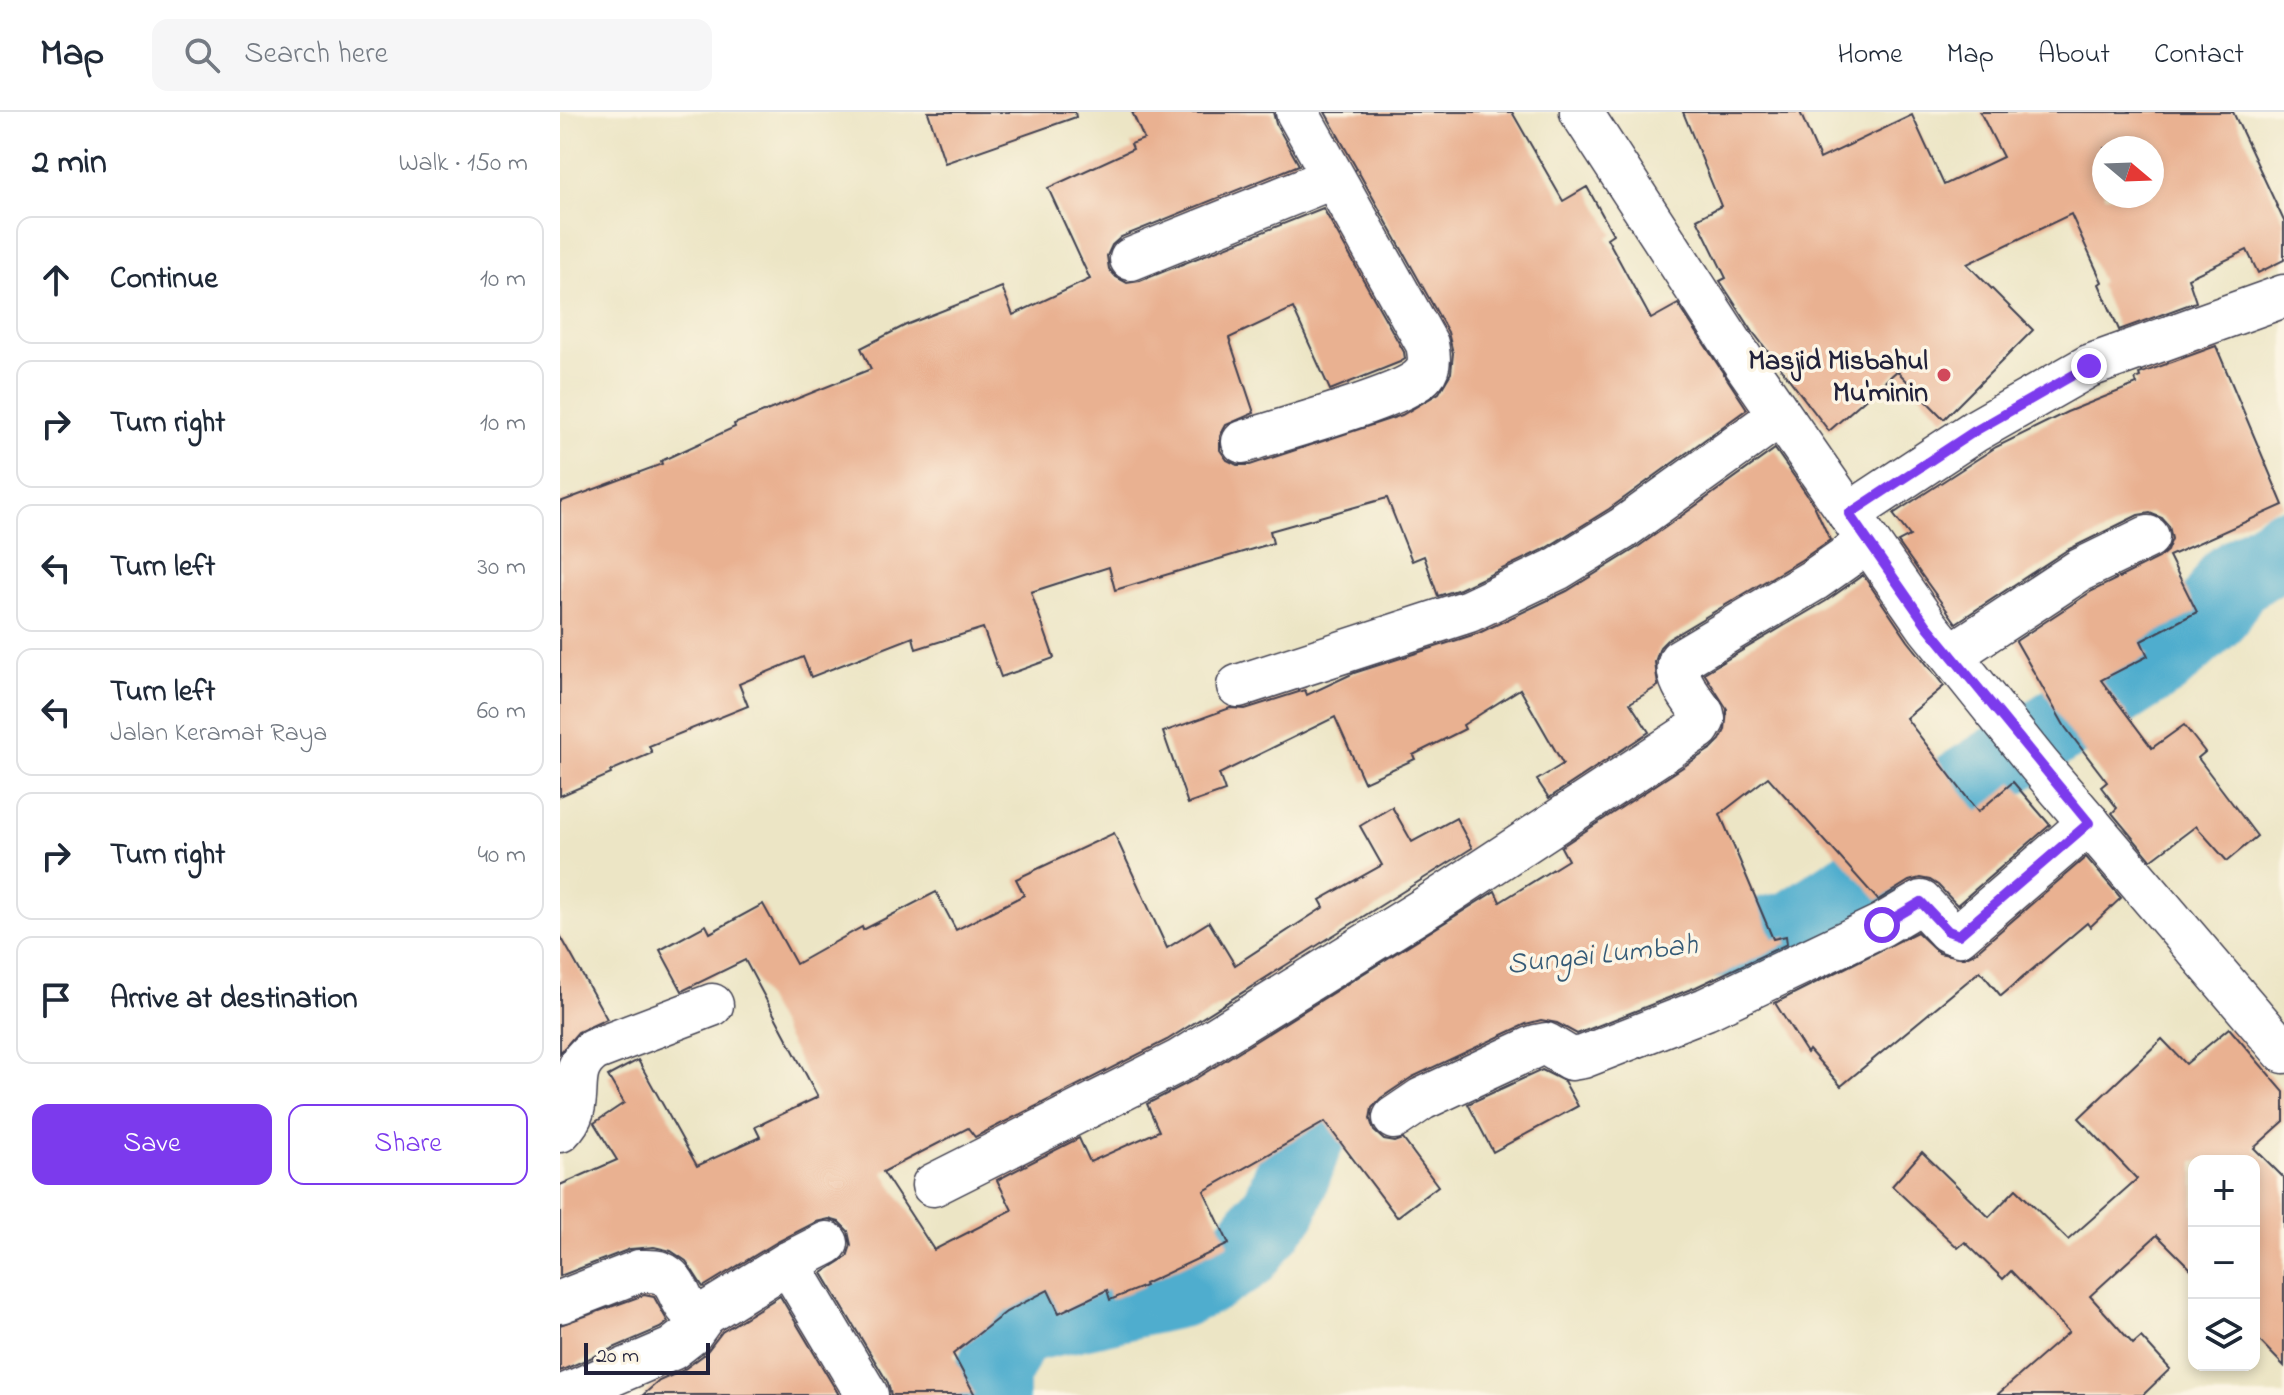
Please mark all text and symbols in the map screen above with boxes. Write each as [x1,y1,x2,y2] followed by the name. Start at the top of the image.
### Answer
[152,19,712,91] search box
[40,27,104,83] text: Map
[180,33,224,77] icon: search
[244,33,388,77] text: Search here
[1837,35,1903,76] text: Home
[1947,35,1994,76] text: Map
[2038,35,2110,76] text: About
[2154,35,2244,76] text: Contact
[2092,136,2164,208] north arrow
[32,139,107,189] text: 2 min
[398,145,528,183] text: Walk · 150 m
[34,258,78,302] icon: ahead
[110,258,218,302] text: Continue
[480,261,526,299] text: 10 m
[1748,342,1928,415] place label: Masjid Misbahul Mu'minin
[2071,348,2107,384] route end
[1935,366,1953,384] marker: Masjid Misbahul Mu'minin
[34,402,78,446] icon: right
[110,402,225,446] text: Turn right
[480,405,526,443] text: 10 m
[34,546,78,590] icon: left
[110,546,215,590] text: Turn left
[477,549,526,587] text: 30 m
[110,671,215,715] text: Turn left
[34,690,78,734] icon: left
[477,693,526,731] text: 60 m
[110,715,327,753] text: Jalan Keramat Raya
[34,834,78,878] icon: right
[110,834,225,878] text: Turn right
[477,837,526,875] text: 40 m
[1864,907,1900,943] route start
[1505,924,1701,988] water label: Sungai Lumbah
[34,978,78,1022] icon: arrive
[110,978,358,1022] text: Arrive at destination
[32,1104,272,1185] button: Save
[288,1104,528,1185] button: Share
[2188,1155,2260,1371] map controls
[2188,1155,2260,1227] button: +
[2188,1227,2260,1299] button: −
[2188,1299,2260,1371] button: layers
[584,1339,710,1375] scale bar
[596,1341,639,1373] text: 20 m

